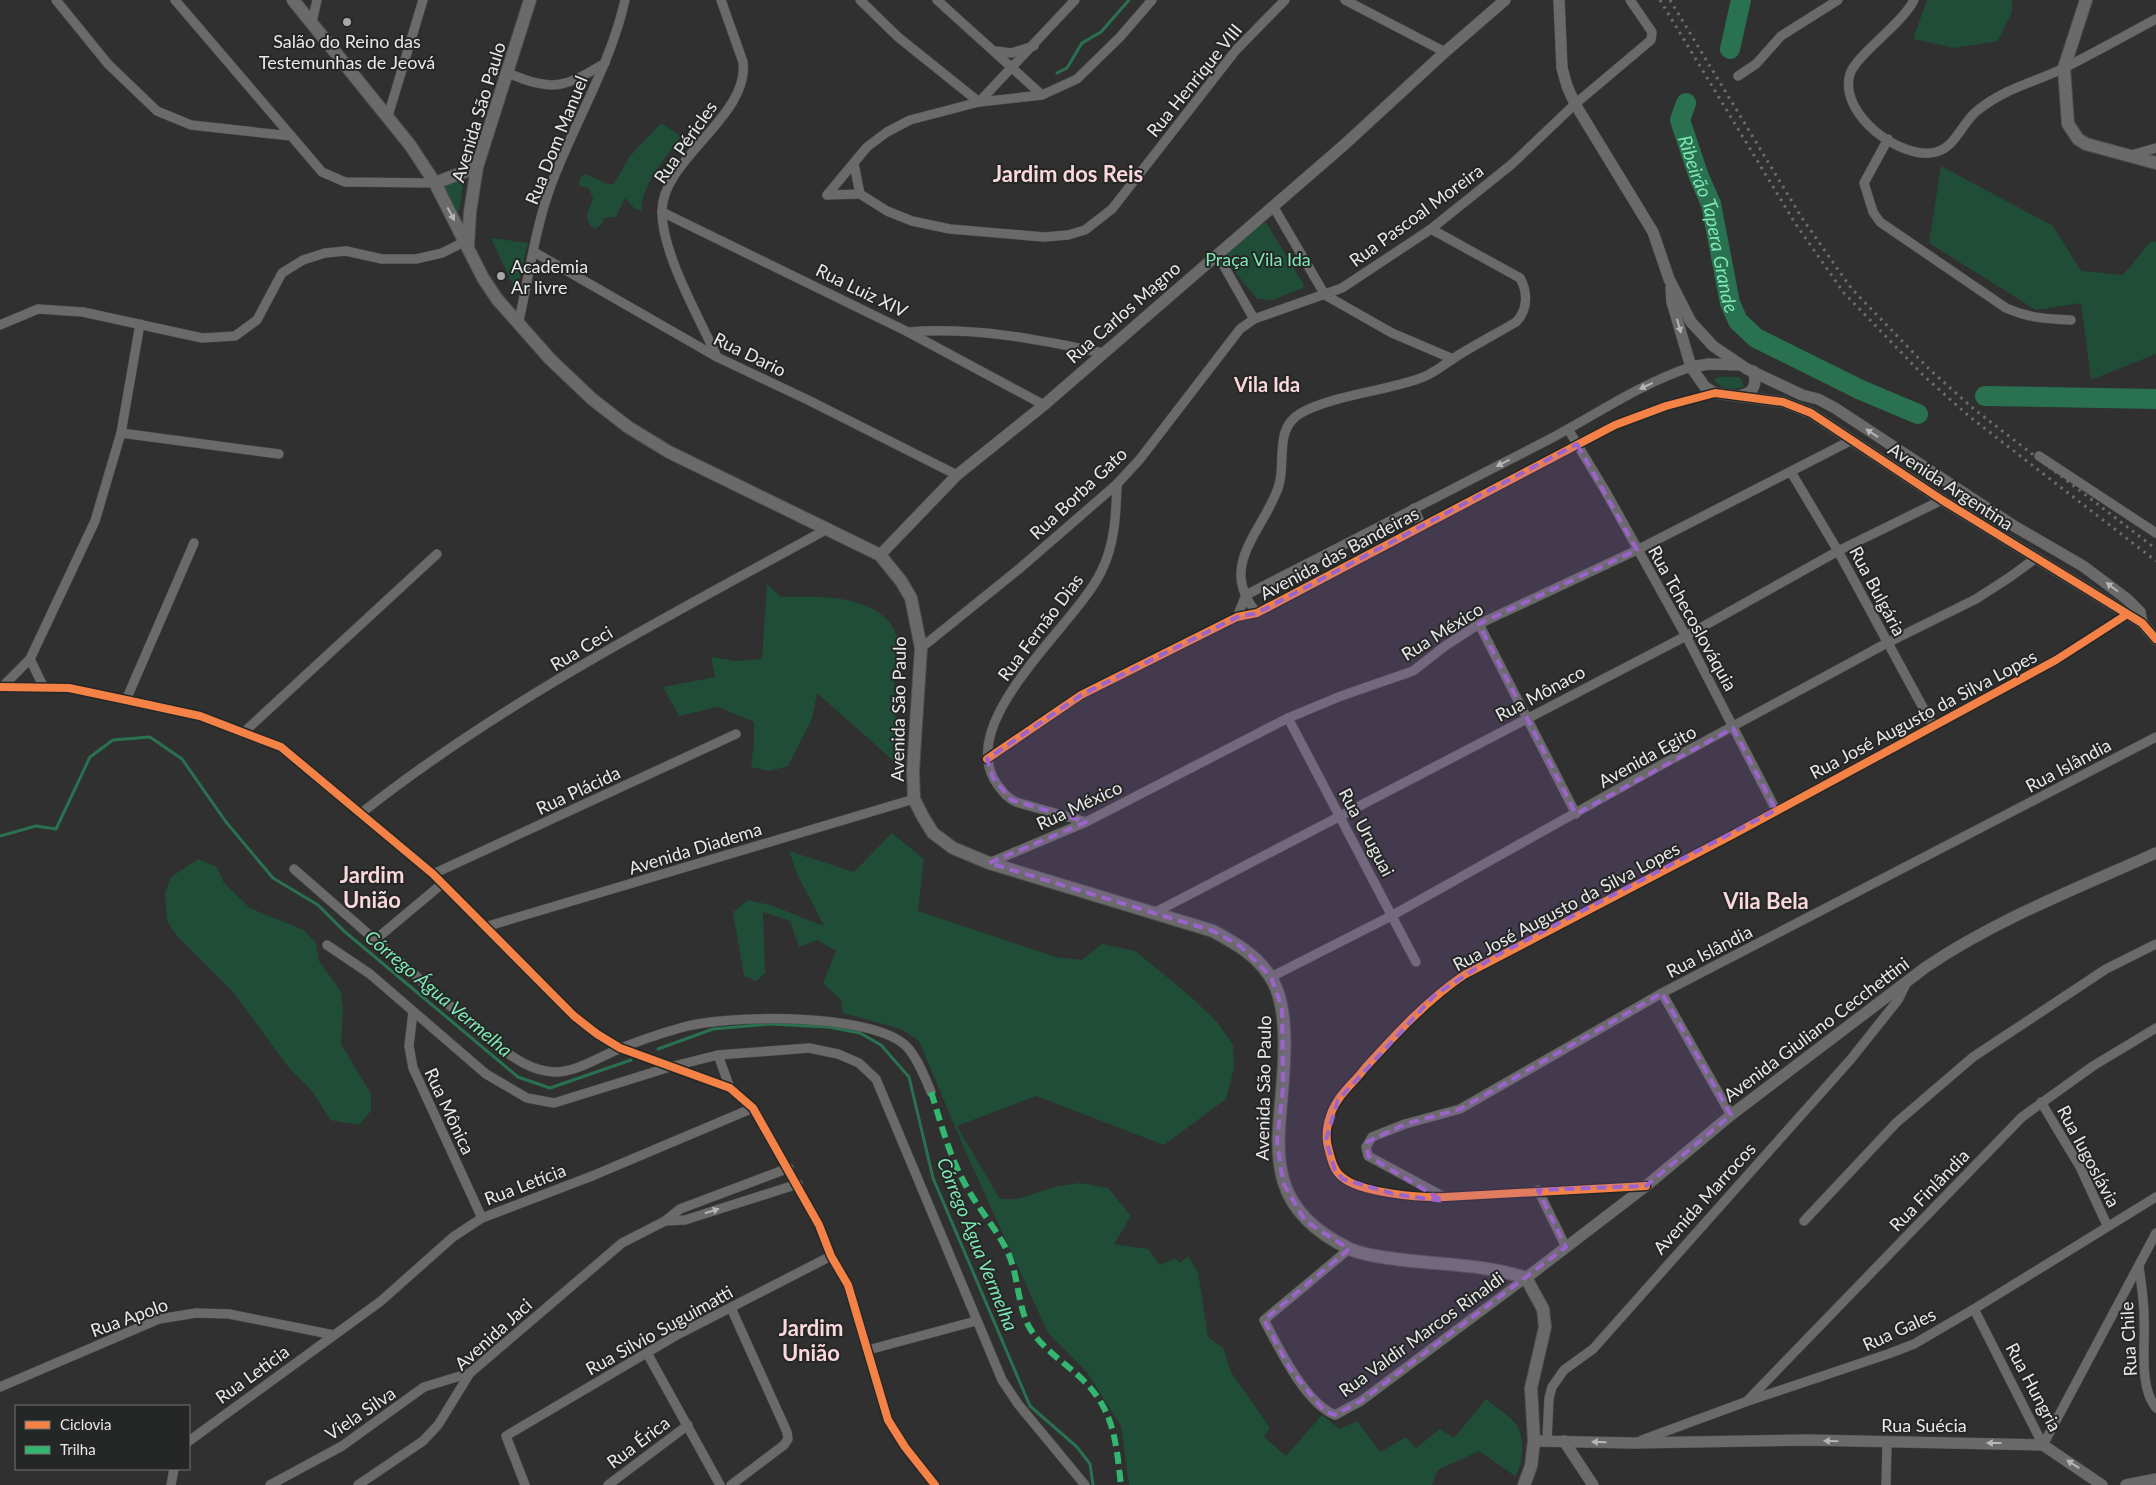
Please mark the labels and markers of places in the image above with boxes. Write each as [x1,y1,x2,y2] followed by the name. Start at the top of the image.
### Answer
[341,16,353,28] marker: Salão do Reino das Testemunhas de Jeová
[259,30,435,73] place label: Salão do Reino das Testemunhas de Jeová
[511,255,588,298] place label: Academia Ar livre
[495,270,507,282] marker: Academia Ar livre

